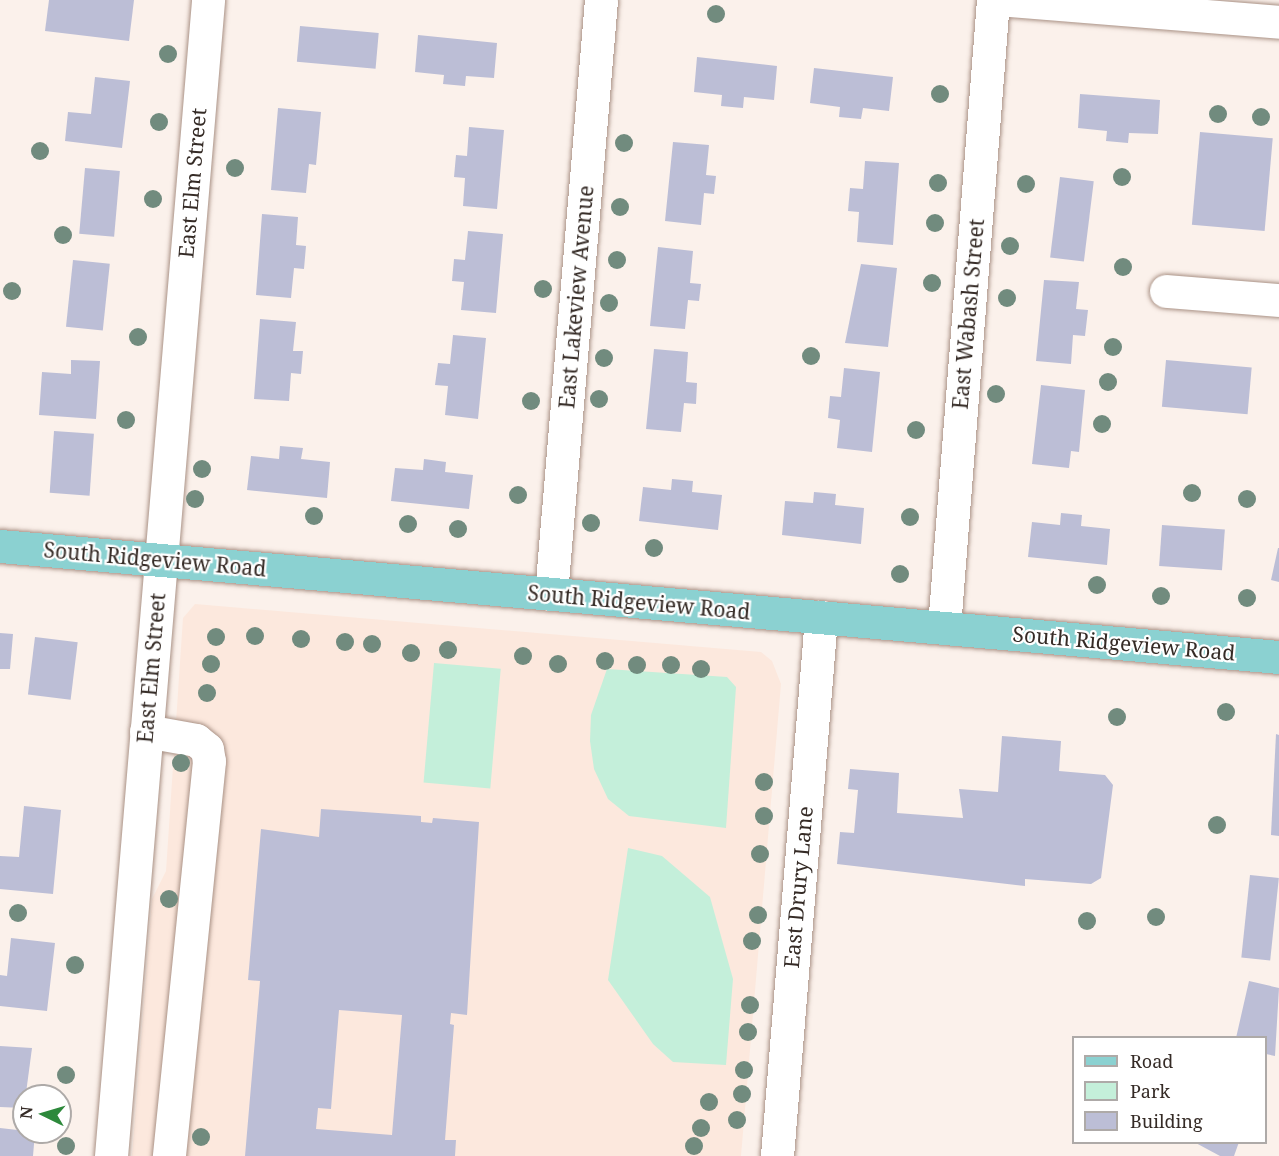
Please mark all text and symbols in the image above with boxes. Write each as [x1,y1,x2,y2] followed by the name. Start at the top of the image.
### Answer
[173,107,211,259] street label: East Elm Street
[554,184,598,410] street label: East Lakeview Avenue
[947,218,989,410] street label: East Wabash Street
[43,537,267,581] street label: South Ridgeview Road
[527,580,751,624] street label: South Ridgeview Road
[132,592,170,744] street label: East Elm Street
[1012,621,1236,665] street label: South Ridgeview Road
[778,805,818,969] street label: East Drury Lane
[1072,1036,1267,1144] legend
[1130,1049,1173,1073] text: Road
[1130,1079,1170,1103] text: Park
[12,1084,72,1144] north arrow
[15,1105,38,1120] text: N
[1130,1109,1203,1133] text: Building

